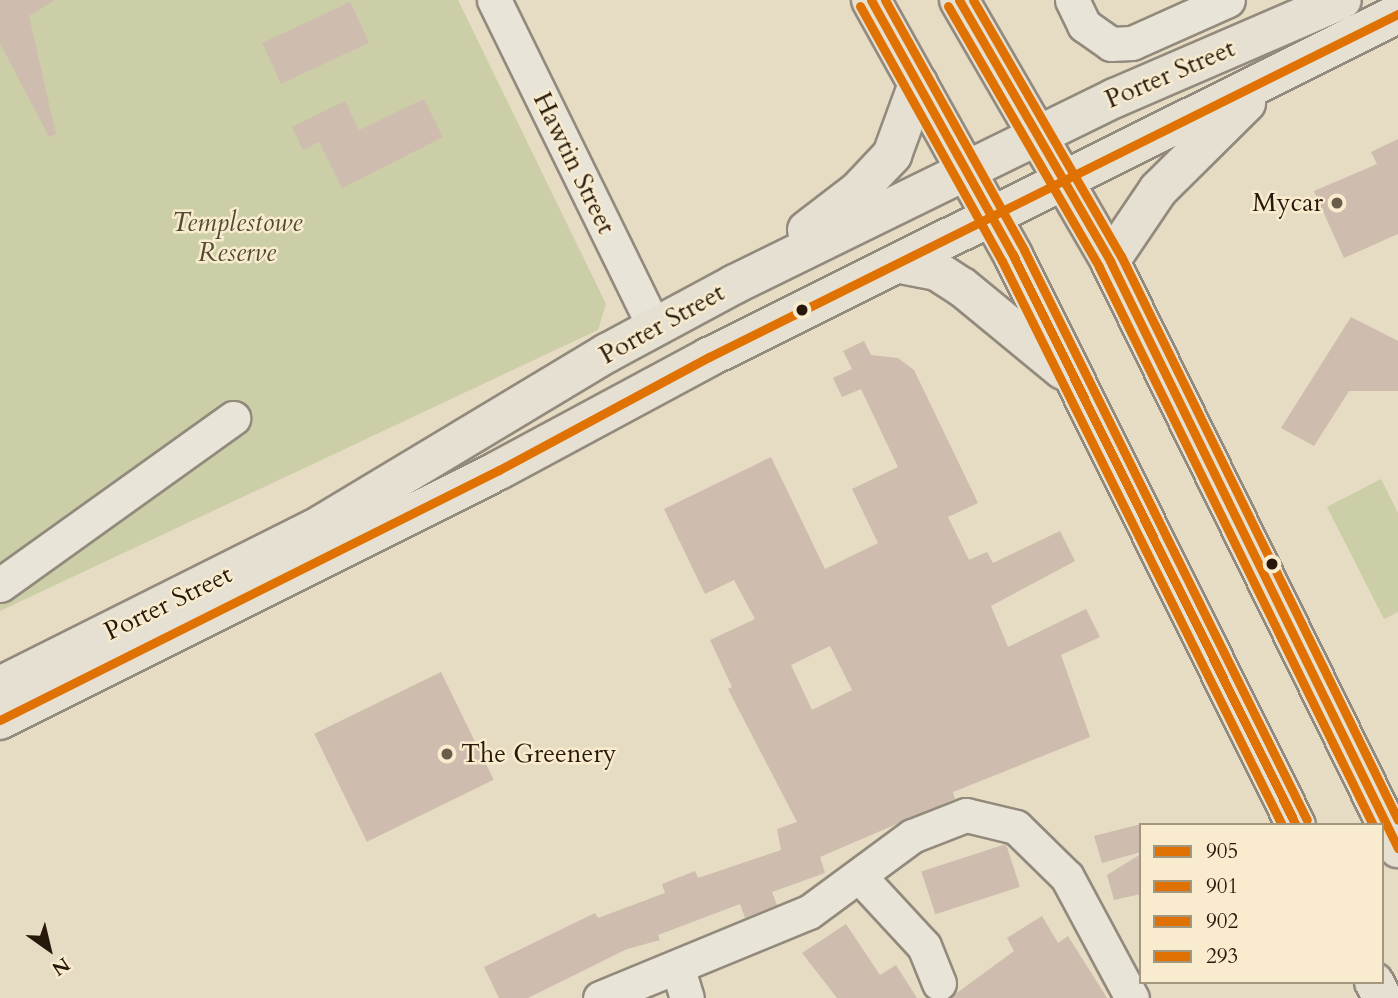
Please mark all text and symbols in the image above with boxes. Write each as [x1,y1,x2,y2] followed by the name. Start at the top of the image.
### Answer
[1100,33,1240,115] street label: Porter Street
[526,87,622,239] street label: Hawtin Street
[1252,187,1323,219] place label: Mycar
[1329,195,1345,211] marker: Mycar
[172,207,302,268] park label: Templestowe Reserve
[594,277,730,371] street label: Porter Street
[795,303,809,317] unlabelled marker
[1265,557,1279,571] unlabelled marker
[99,559,237,647] street label: Porter Street
[461,738,617,770] place label: The Greenery
[439,746,455,762] marker: The Greenery
[1139,823,1384,984] legend
[1206,837,1238,866] text: 905
[1206,872,1238,901] text: 901
[1206,907,1238,936] text: 902
[14,914,84,984] north arrow
[1206,942,1238,971] text: 293
[47,951,75,982] text: N

